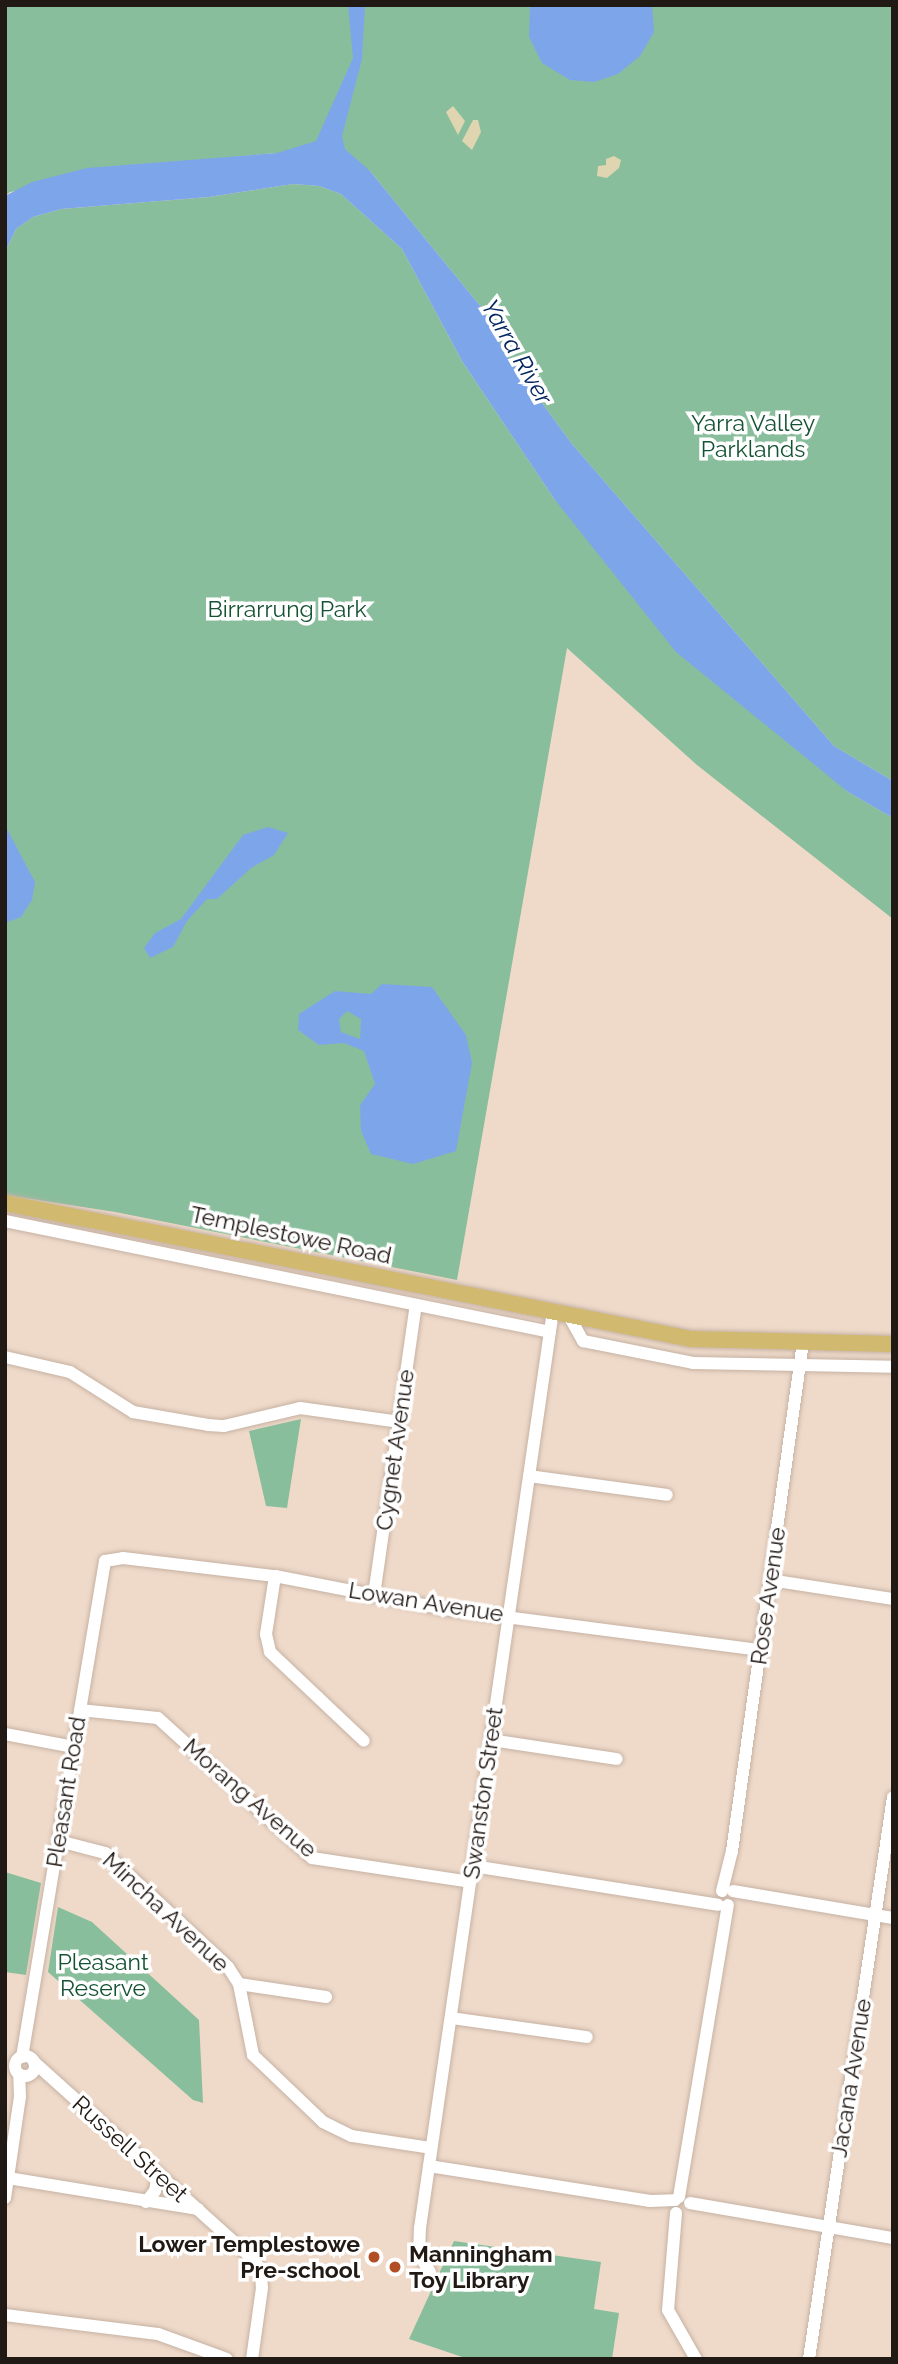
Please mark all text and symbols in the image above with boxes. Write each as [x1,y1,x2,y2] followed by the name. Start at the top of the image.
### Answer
[475,295,559,409] water label: Yarra River
[690,409,816,463] park label: Yarra Valley Parklands
[207,595,367,623] park label: Birrarrung Park
[188,1200,394,1270] street label: Templestowe Road
[370,1367,420,1533] street label: Cygnet Avenue
[745,1525,791,1667] street label: Rose Avenue
[346,1576,506,1628] street label: Lowan Avenue
[457,1705,509,1881] street label: Swanston Street
[40,1715,92,1869] street label: Pleasant Road
[177,1732,323,1864] street label: Morang Avenue
[97,1846,235,1978] street label: Mincha Avenue
[57,1948,149,2002] park label: Pleasant Reserve
[825,1996,877,2160] street label: Jacana Avenue
[66,2090,194,2208] street label: Russell Street
[137,2230,360,2284] place label: Lower Templestowe Pre-school
[409,2240,553,2294] place label: Manningham Toy Library
[366,2249,382,2265] marker: Lower Templestowe Pre-school
[387,2259,403,2275] marker: Manningham Toy Library

